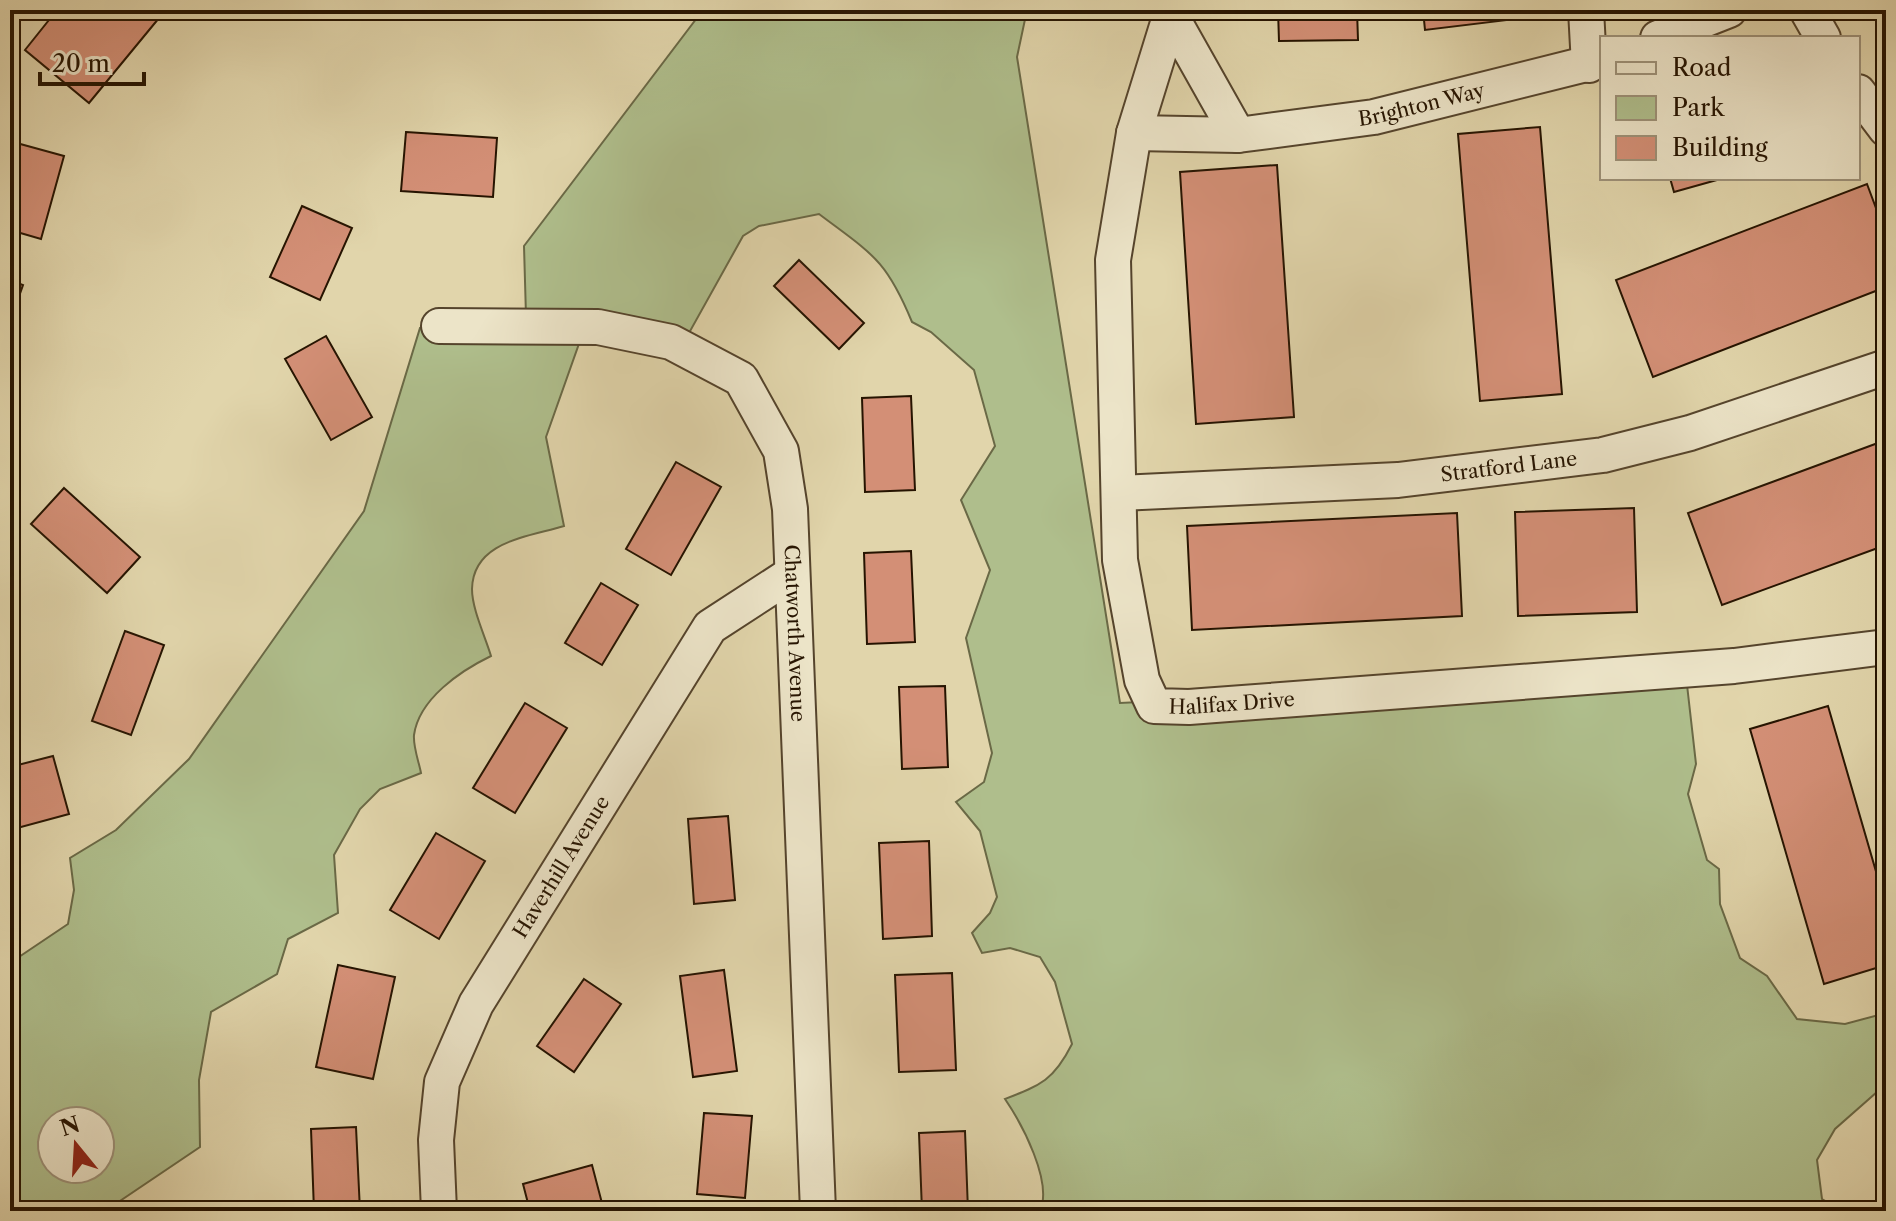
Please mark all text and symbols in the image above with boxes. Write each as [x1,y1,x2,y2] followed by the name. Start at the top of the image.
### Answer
[40,36,144,86] scale bar
[1600,36,1860,180] legend
[52,49,110,78] text: 20 m
[1672,53,1732,82] text: Road
[1357,78,1488,131] street label: Brighton Way
[1672,93,1725,122] text: Park
[1672,133,1768,162] text: Building
[1439,446,1578,487] street label: Stratford Lane
[779,544,810,722] street label: Chatworth Avenue
[1168,687,1295,719] street label: Halifax Drive
[508,791,614,942] street label: Haverhill Avenue
[36,1105,116,1185] north arrow
[57,1111,83,1142] text: N

